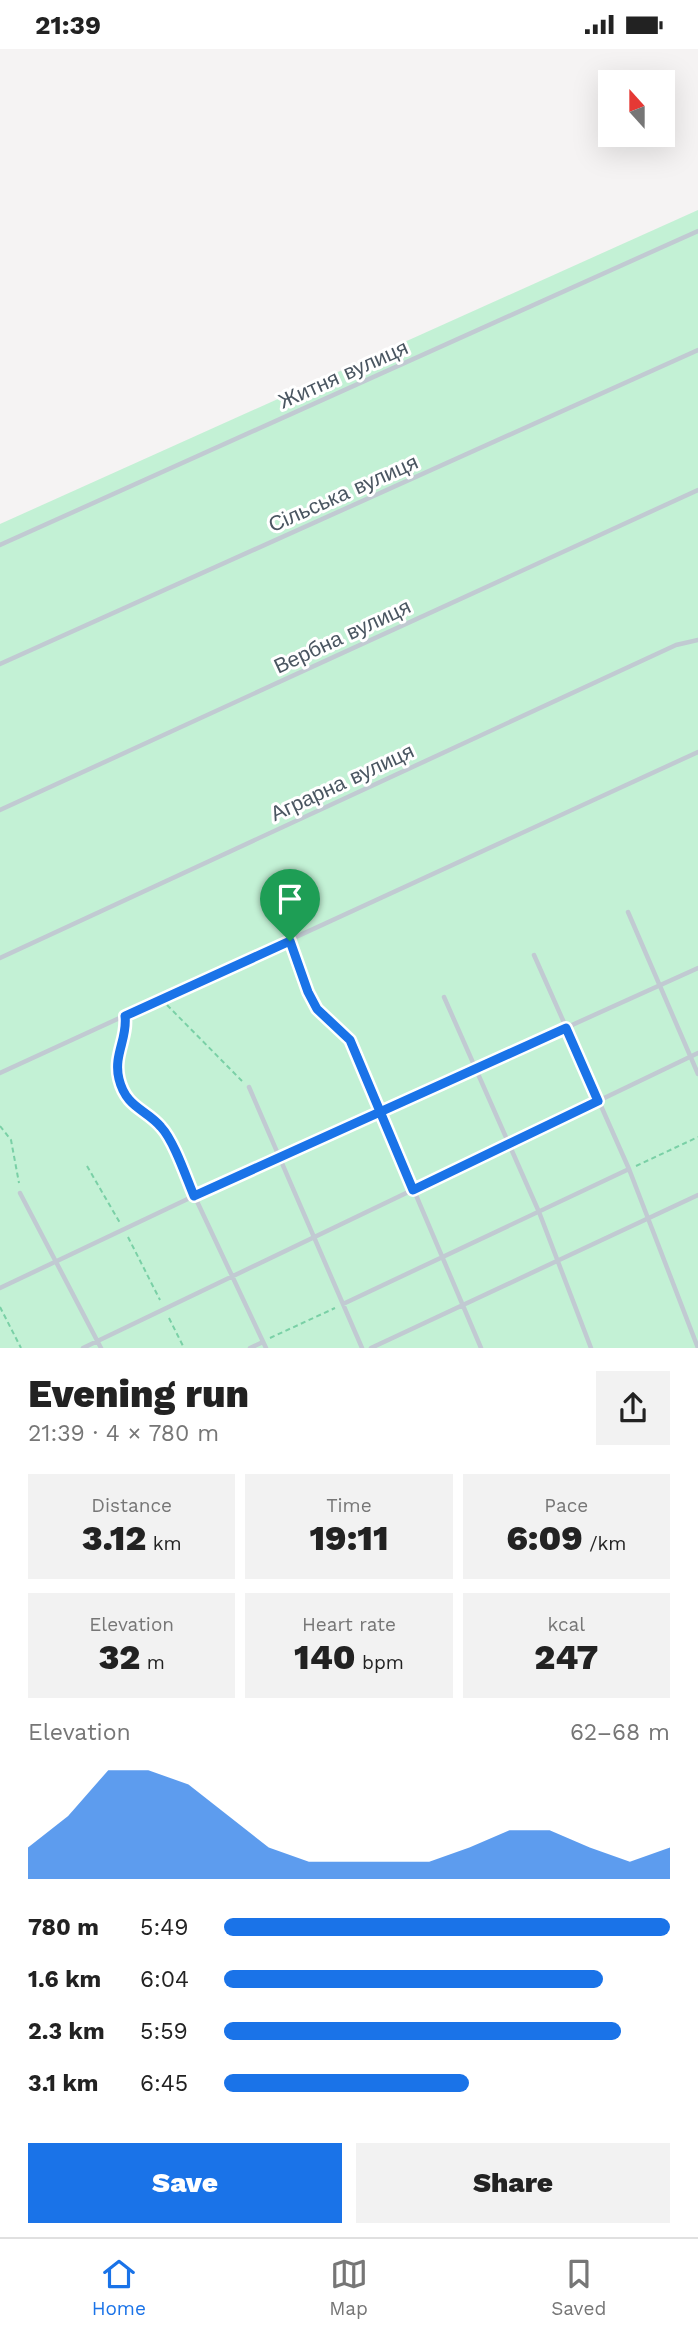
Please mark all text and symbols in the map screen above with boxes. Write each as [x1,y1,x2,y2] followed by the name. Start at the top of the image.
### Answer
[35,10,101,40] text: 21:39
[598,70,676,147] north arrow
[598,70,675,147] map controls
[274,334,412,414] street label: Житня вулиця
[264,449,422,537] street label: Сільська вулиця
[270,593,414,679] street label: Вербна вулиця
[266,738,418,826] street label: Аграрна вулиця
[260,869,320,941] pin
[271,880,309,918] icon: arrive
[596,1371,670,1445] button: share
[28,1372,249,1416] text: Evening run
[28,1420,219,1447] text: 21:39 · 4 × 780 m
[91,1494,172,1517] text: Distance
[326,1494,372,1517] text: Time
[544,1494,588,1517] text: Pace
[82,1517,146,1559] text: 3.12
[309,1517,389,1559] text: 19:11
[506,1517,583,1559] text: 6:09
[146,1532,182,1555] text: km
[583,1532,626,1555] text: /km
[89,1613,174,1636] text: Elevation
[302,1613,396,1636] text: Heart rate
[548,1613,585,1636] text: kcal
[98,1636,140,1678] text: 32
[294,1636,356,1678] text: 140
[534,1636,598,1678] text: 247
[140,1651,165,1674] text: m
[356,1651,404,1674] text: bpm
[28,1719,131,1746] text: Elevation
[570,1719,670,1746] text: 62–68 m
[28,1914,99,1941] text: 780 m
[140,1914,188,1941] text: 5:49
[28,1966,101,1993] text: 1.6 km
[140,1966,189,1993] text: 6:04
[28,2018,105,2045] text: 2.3 km
[140,2018,188,2045] text: 5:59
[28,2070,98,2097] text: 3.1 km
[140,2070,188,2097] text: 6:45
[28,2143,342,2223] button: Save
[356,2143,670,2223] button: Share
[92,2255,146,2320] tab: Home
[329,2255,368,2320] tab: Map
[551,2255,606,2320] tab: Saved

